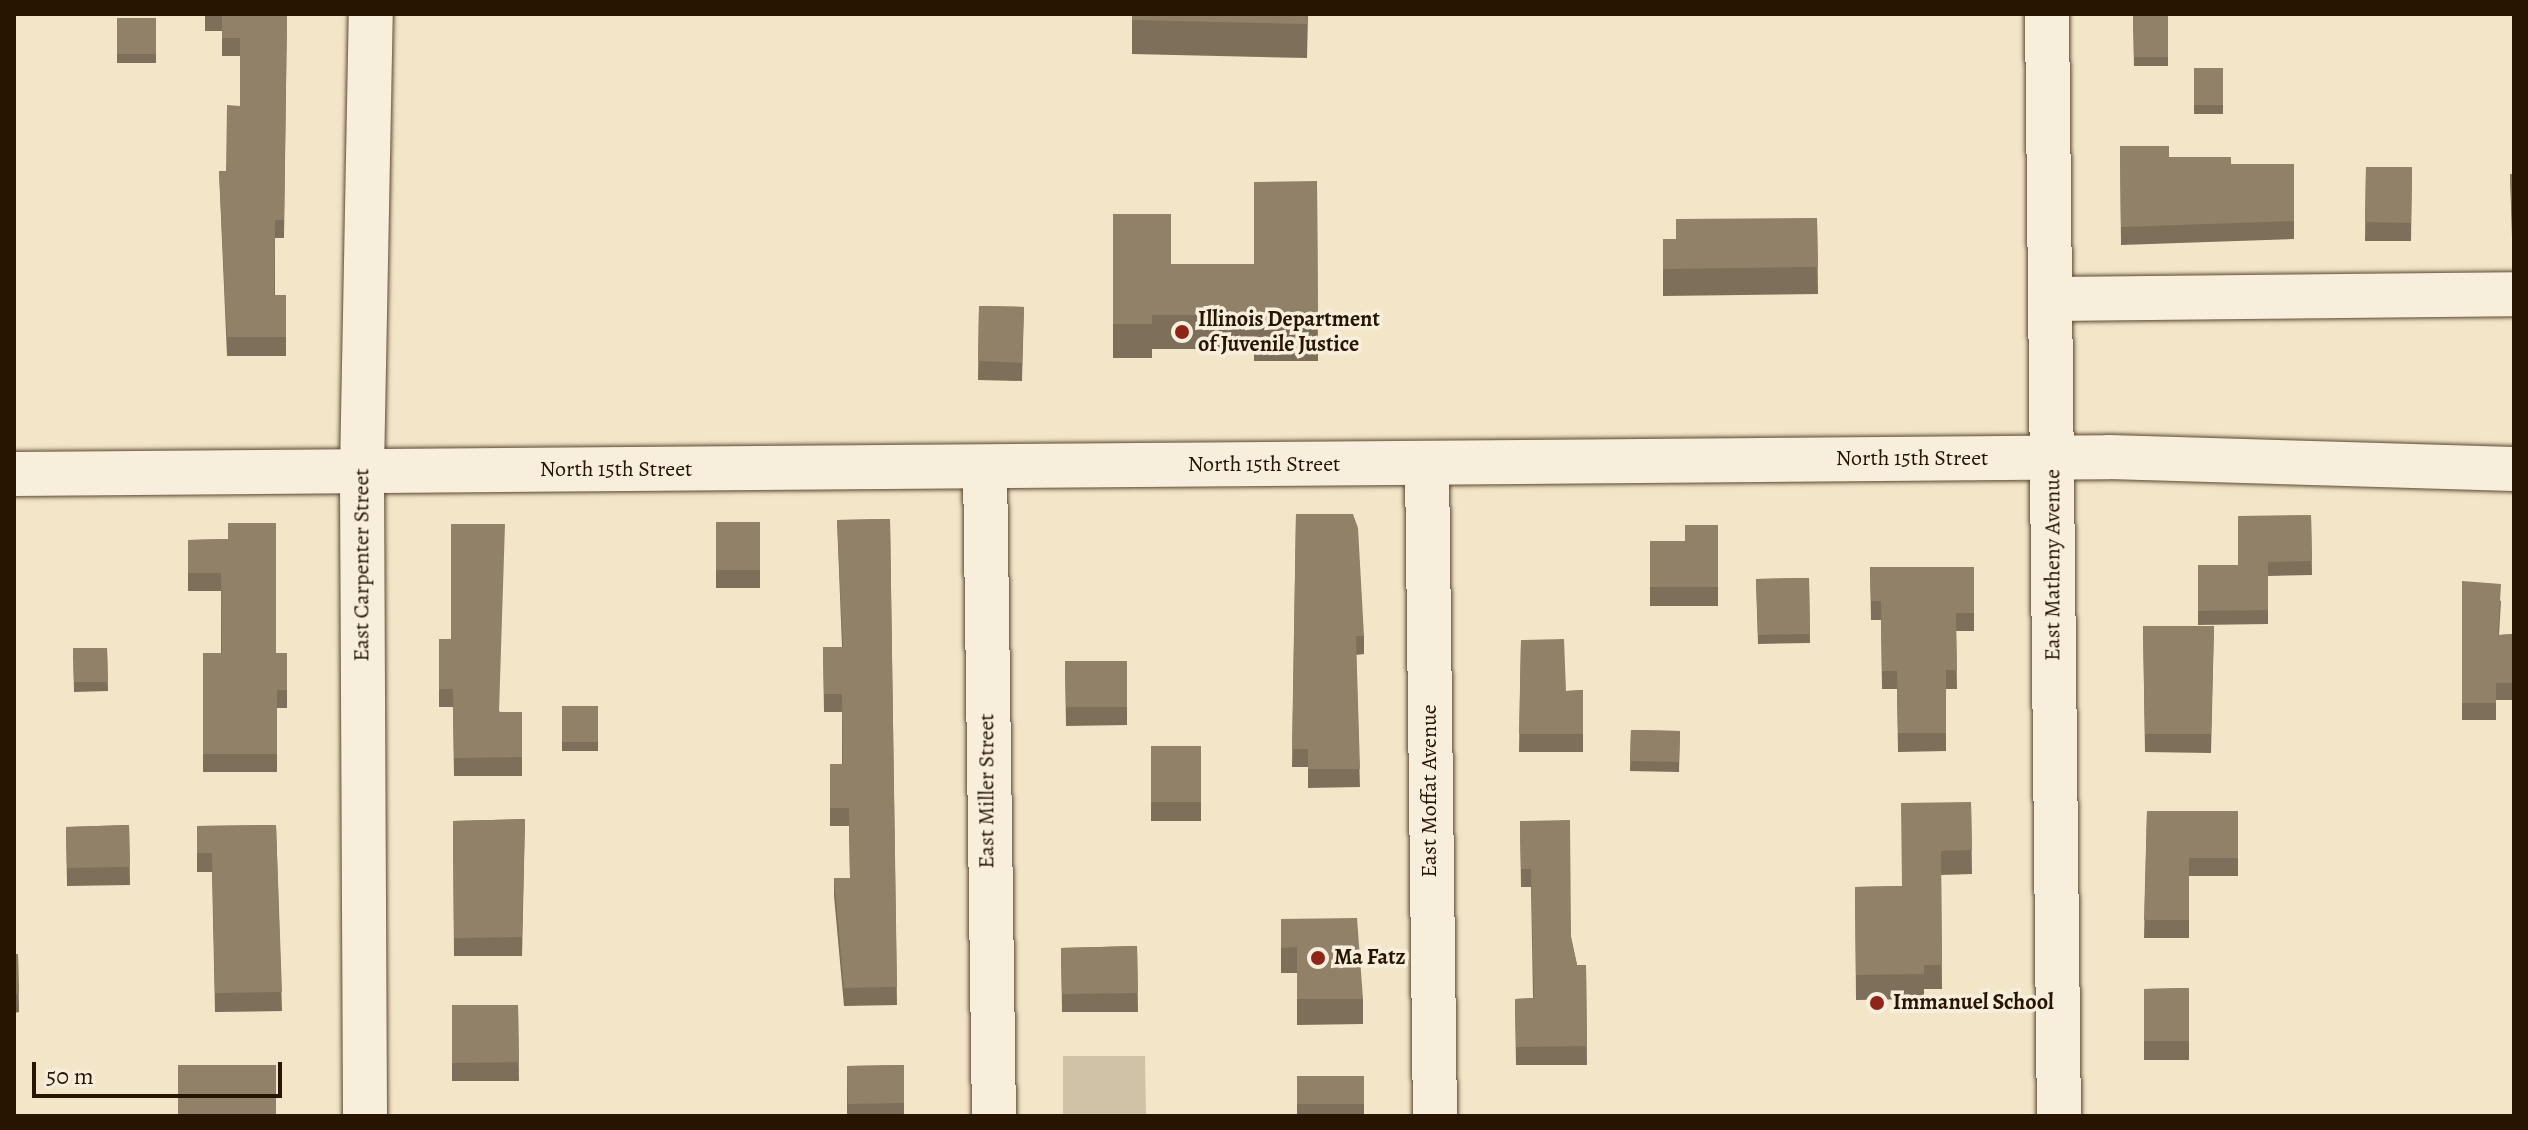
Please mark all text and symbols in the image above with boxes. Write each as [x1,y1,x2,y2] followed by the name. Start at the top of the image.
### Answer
[1198,306,1380,358] place label: Illinois Department of Juvenile Justice
[1173,323,1191,341] marker: Illinois Department of Juvenile Justice
[1836,446,1988,472] street label: North 15th Street
[1188,452,1340,478] street label: North 15th Street
[540,457,692,483] street label: North 15th Street
[349,468,375,662] street label: East Carpenter Street
[2040,469,2066,661] street label: East Matheny Avenue
[1417,704,1443,878] street label: East Moffat Avenue
[974,713,1000,869] street label: East Miller Street
[1334,945,1406,971] place label: Ma Fatz
[1309,949,1327,967] marker: Ma Fatz
[1893,990,2054,1016] place label: Immanuel School
[1868,994,1886,1012] marker: Immanuel School
[36,1046,286,1096] scale bar
[46,1060,94,1092] text: 50 m

